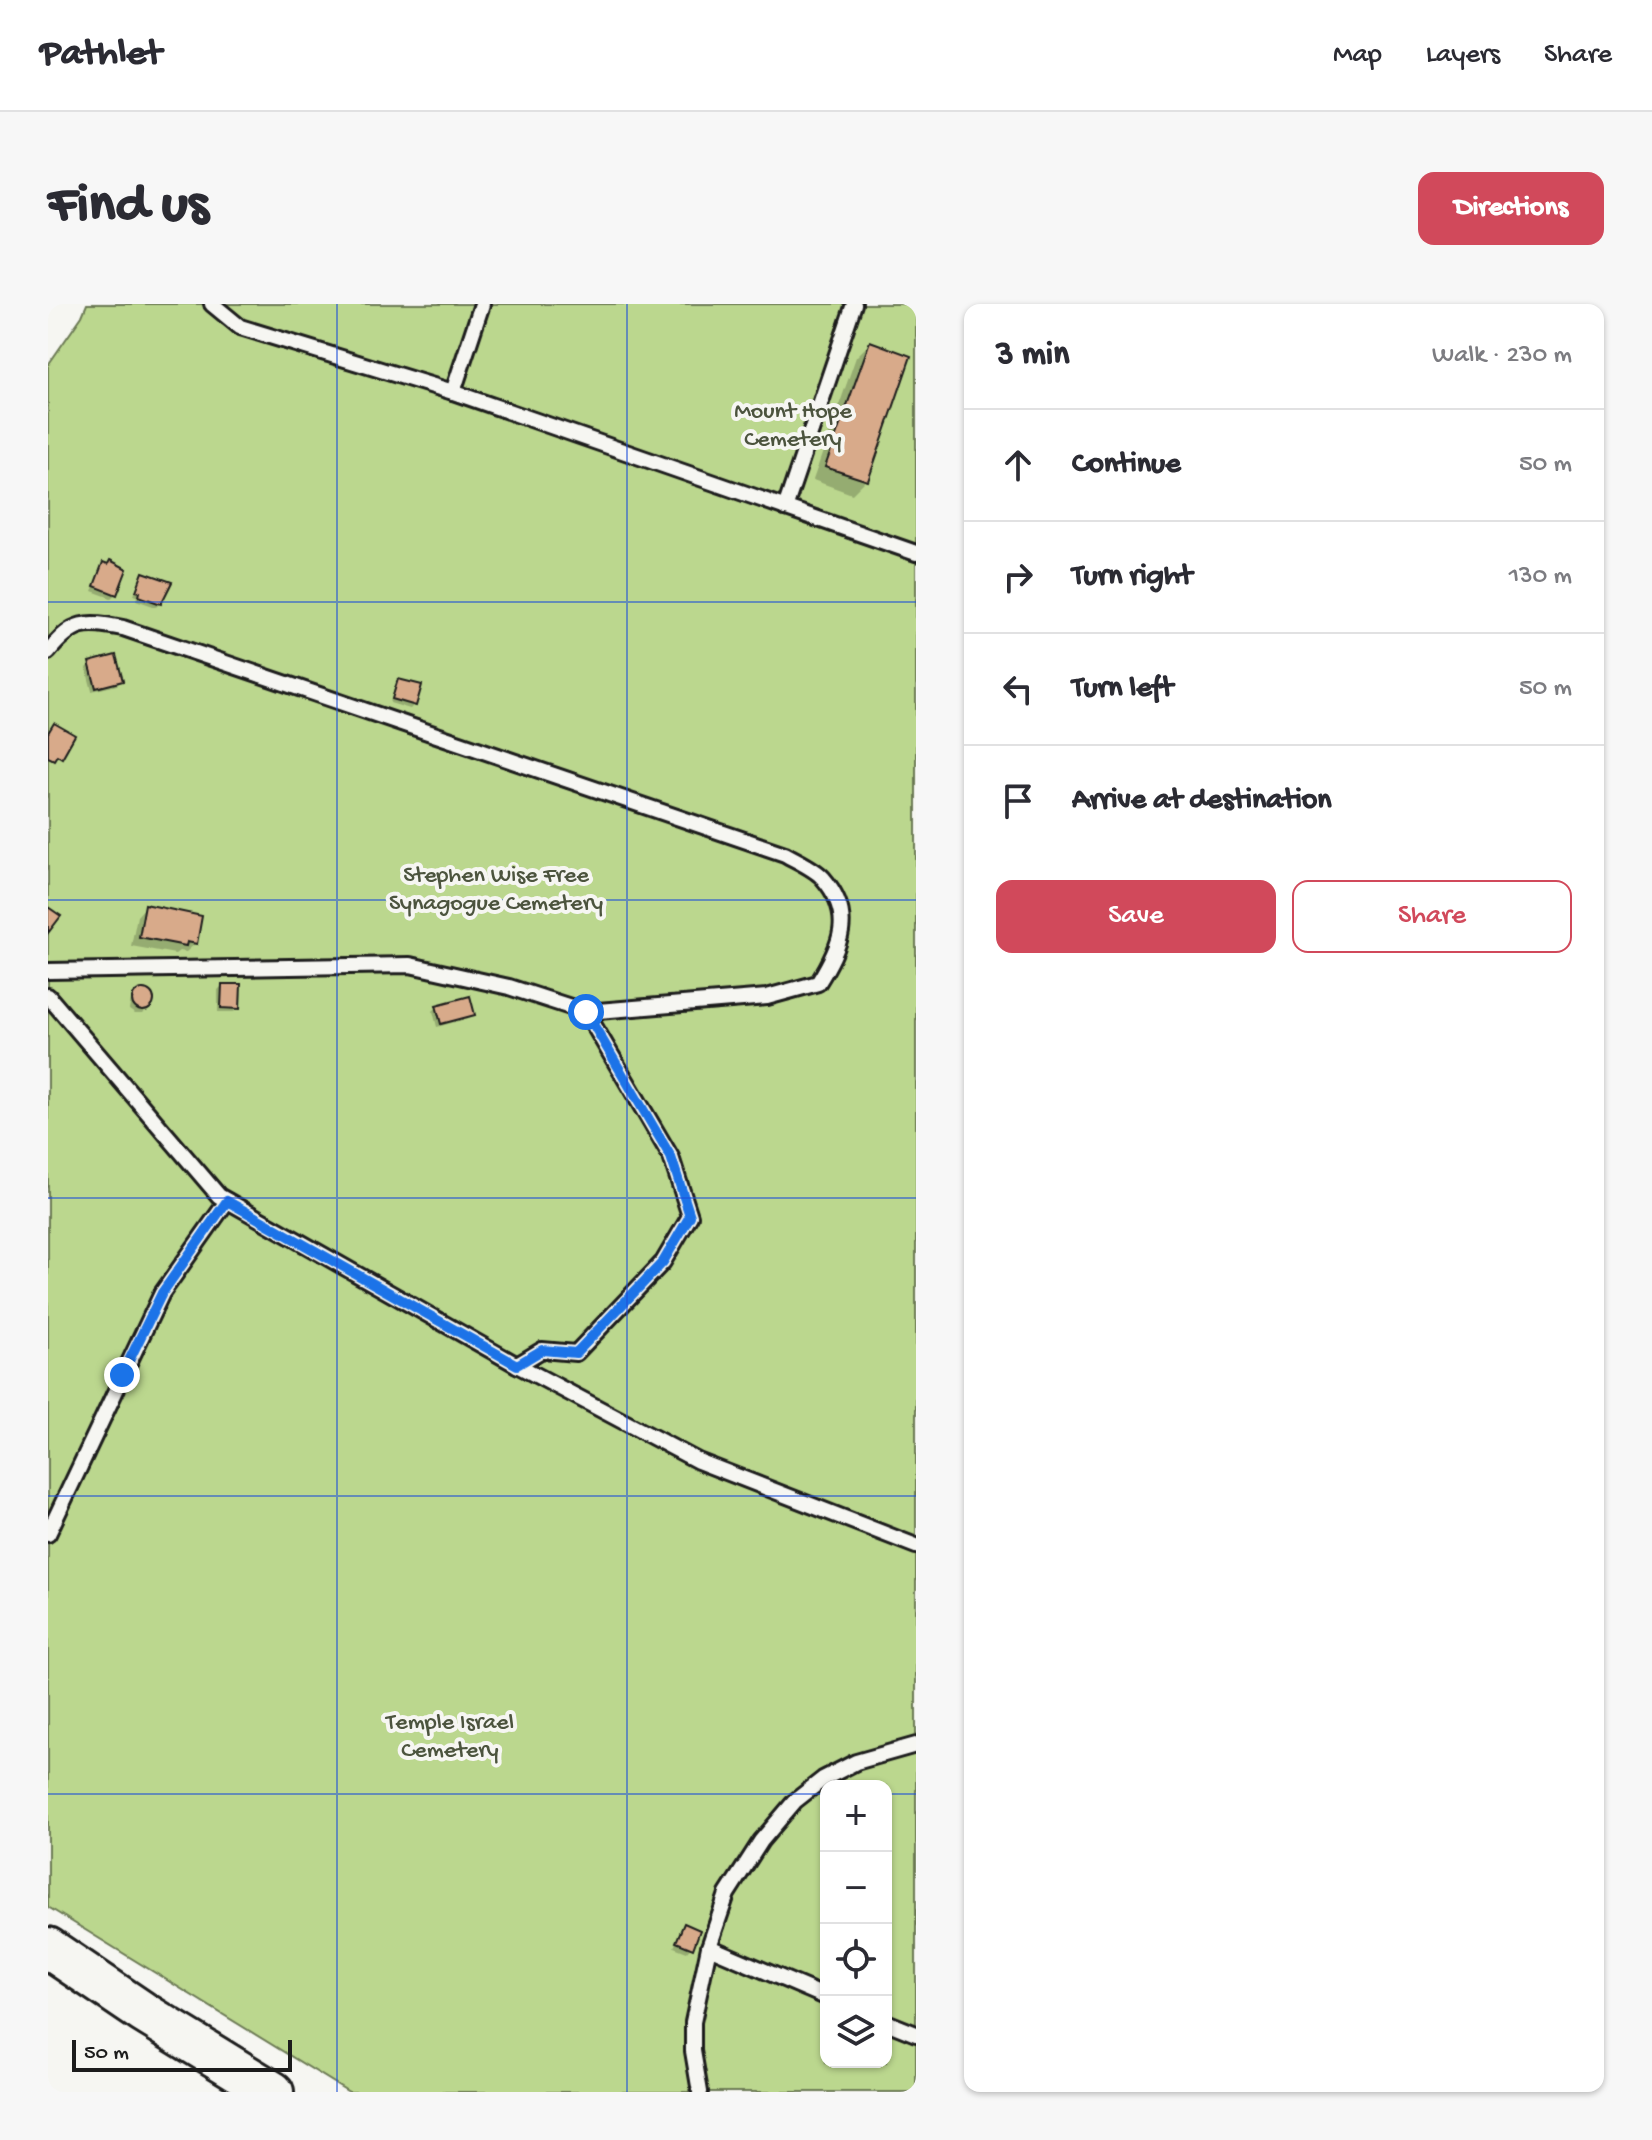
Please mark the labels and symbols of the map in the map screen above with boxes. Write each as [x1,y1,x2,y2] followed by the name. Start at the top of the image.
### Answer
[734,398,852,455] park label: Mount Hope Cemetery
[389,862,603,919] park label: Stephen Wise Free Synagogue Cemetery
[568,994,604,1030] route start
[104,1357,140,1393] route end
[384,1709,514,1766] park label: Temple Israel Cemetery
[72,2036,292,2072] scale bar

